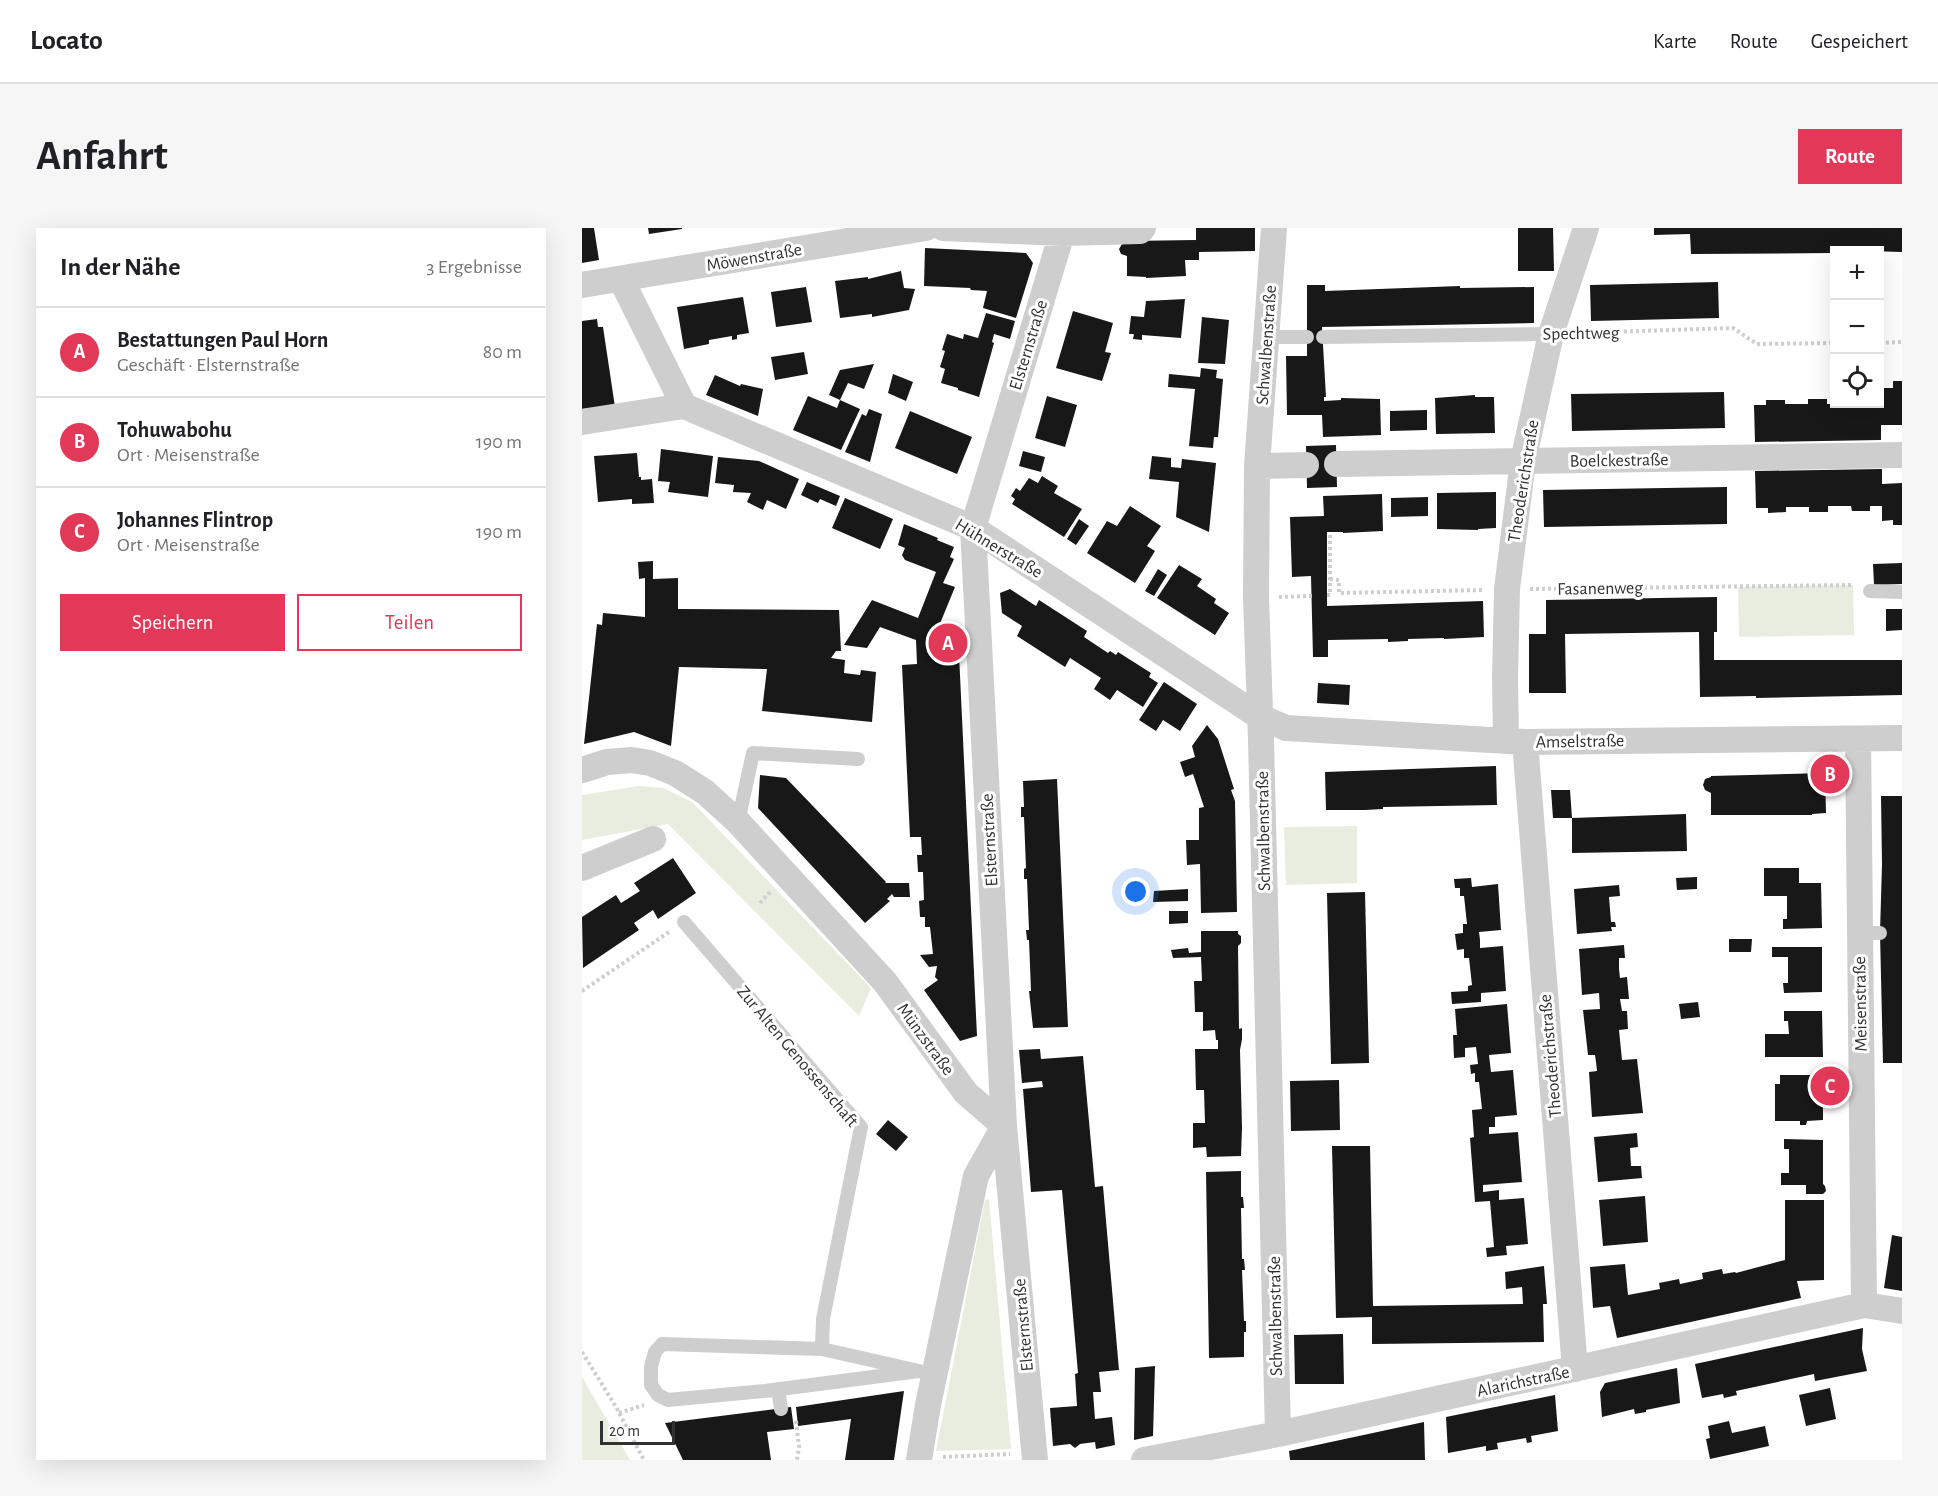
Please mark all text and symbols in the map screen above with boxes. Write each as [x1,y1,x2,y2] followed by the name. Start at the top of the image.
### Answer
[30,27,103,55] text: Locato
[1653,31,1697,52] text: Karte
[1730,31,1778,52] text: Route
[1811,31,1908,52] text: Gespeichert
[1798,129,1902,184] button: Route
[36,135,168,177] text: Anfahrt
[705,241,803,275] street label: Möwenstraße
[1830,246,1884,408] map controls
[1830,246,1884,300] button: +
[60,254,180,280] text: In der Nähe
[426,257,522,277] text: 3 Ergebnisse
[1254,285,1280,406] street label: Schwalbenstraße
[1007,298,1051,393] street label: Elsternstraße
[1830,300,1884,354] button: −
[1542,324,1620,344] street label: Spechtweg
[117,329,328,351] text: Bestattungen Paul Horn
[74,342,86,362] text: A
[483,342,522,362] text: 80 m
[1830,354,1884,408] button: locate
[117,355,300,375] text: Geschäft · Elsternstraße
[117,419,232,441] text: Tohuwabohu
[1505,419,1543,544] street label: Theoderichstraße
[74,432,85,452] text: B
[476,432,522,452] text: 190 m
[117,445,260,465] text: Ort · Meisenstraße
[1569,451,1669,471] street label: Boelckestraße
[117,509,273,531] text: Johannes Flintrop
[952,516,1045,582] street label: Hühnerstraße
[74,522,85,542] text: C
[476,522,522,542] text: 190 m
[117,535,260,555] text: Ort · Meisenstraße
[1557,579,1643,599] street label: Fasanenweg
[60,594,285,651] button: Speichern
[297,594,522,651] button: Teilen
[928,620,968,666] pin: A
[1536,732,1624,752] street label: Amselstraße
[1810,752,1850,796] pin: B
[1254,771,1274,891] street label: Schwalbenstraße
[979,793,1001,887] street label: Elsternstraße
[1121,877,1150,906] your location
[1851,956,1871,1052] street label: Meisenstraße
[733,983,862,1131] street label: Zur Alten Genossenschaft
[1537,993,1565,1118] street label: Theoderichstraße
[893,1000,957,1079] street label: Münzstraße
[1810,1064,1850,1108] pin: C
[1266,1256,1286,1376] street label: Schwalbenstraße
[1011,1278,1037,1372] street label: Elsternstraße
[1475,1363,1571,1401] street label: Alarichstraße
[600,1418,675,1446] scale bar
[609,1423,640,1439] text: 20 m

